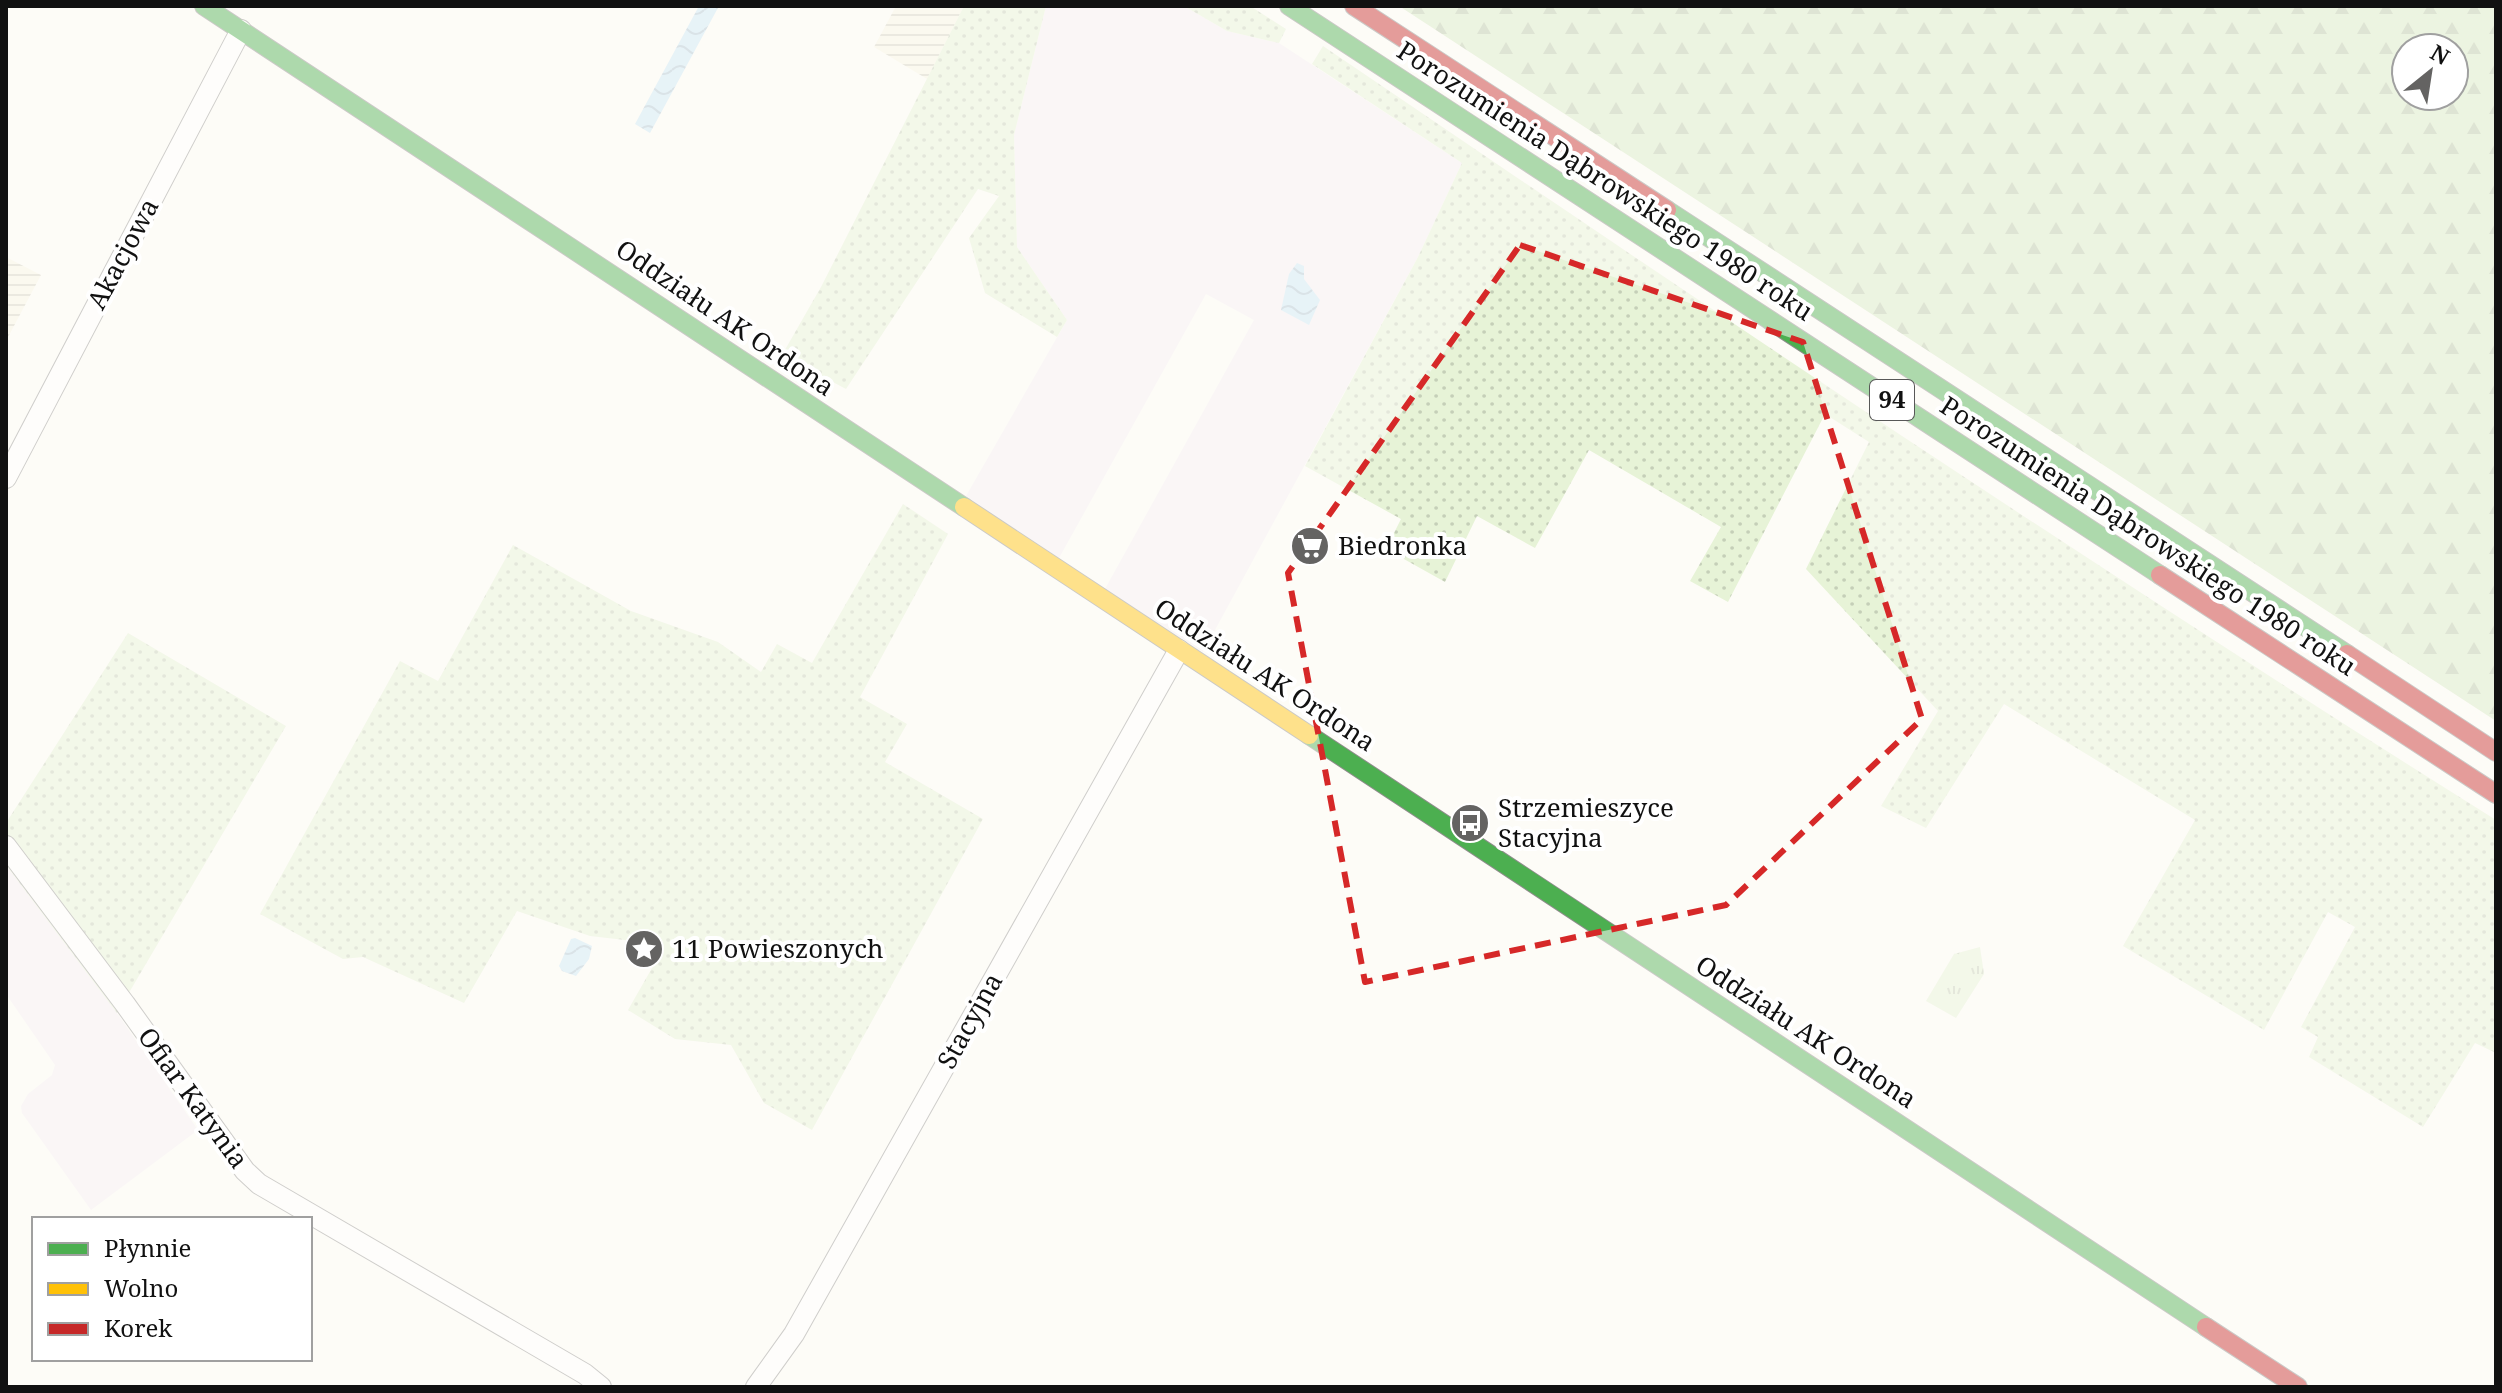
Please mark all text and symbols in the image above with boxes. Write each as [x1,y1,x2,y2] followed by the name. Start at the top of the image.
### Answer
[1391,32,1820,328] street label: Porozumienia Dąbrowskiego 1980 roku
[2390,32,2470,112] north arrow
[2425,36,2456,71] text: N
[78,192,166,315] street label: Akacjowa
[609,231,842,404] street label: Oddziału AK Ordona
[1870,380,1914,420] road number: 94
[1934,387,2363,683] street label: Porozumienia Dąbrowskiego 1980 roku
[1289,525,1331,567] supermarket icon: Biedronka
[1338,527,1467,563] place label: Biedronka
[1148,589,1383,759] street label: Oddziału AK Ordona
[1498,789,1674,855] place label: Strzemieszyce Stacyjna
[1449,802,1491,844] bus stop icon: Strzemieszyce Stacyjna
[623,928,665,970] place icon: 11 Powieszonych
[672,930,883,966] place label: 11 Powieszonych
[1689,946,1924,1116] street label: Oddziału AK Ordona
[928,966,1010,1075] street label: Stacyjna
[130,1019,257,1175] street label: Ofiar Katynia
[32,1217,312,1361] legend
[104,1231,191,1264] text: Płynnie
[104,1271,178,1304] text: Wolno
[104,1311,173,1344] text: Korek

